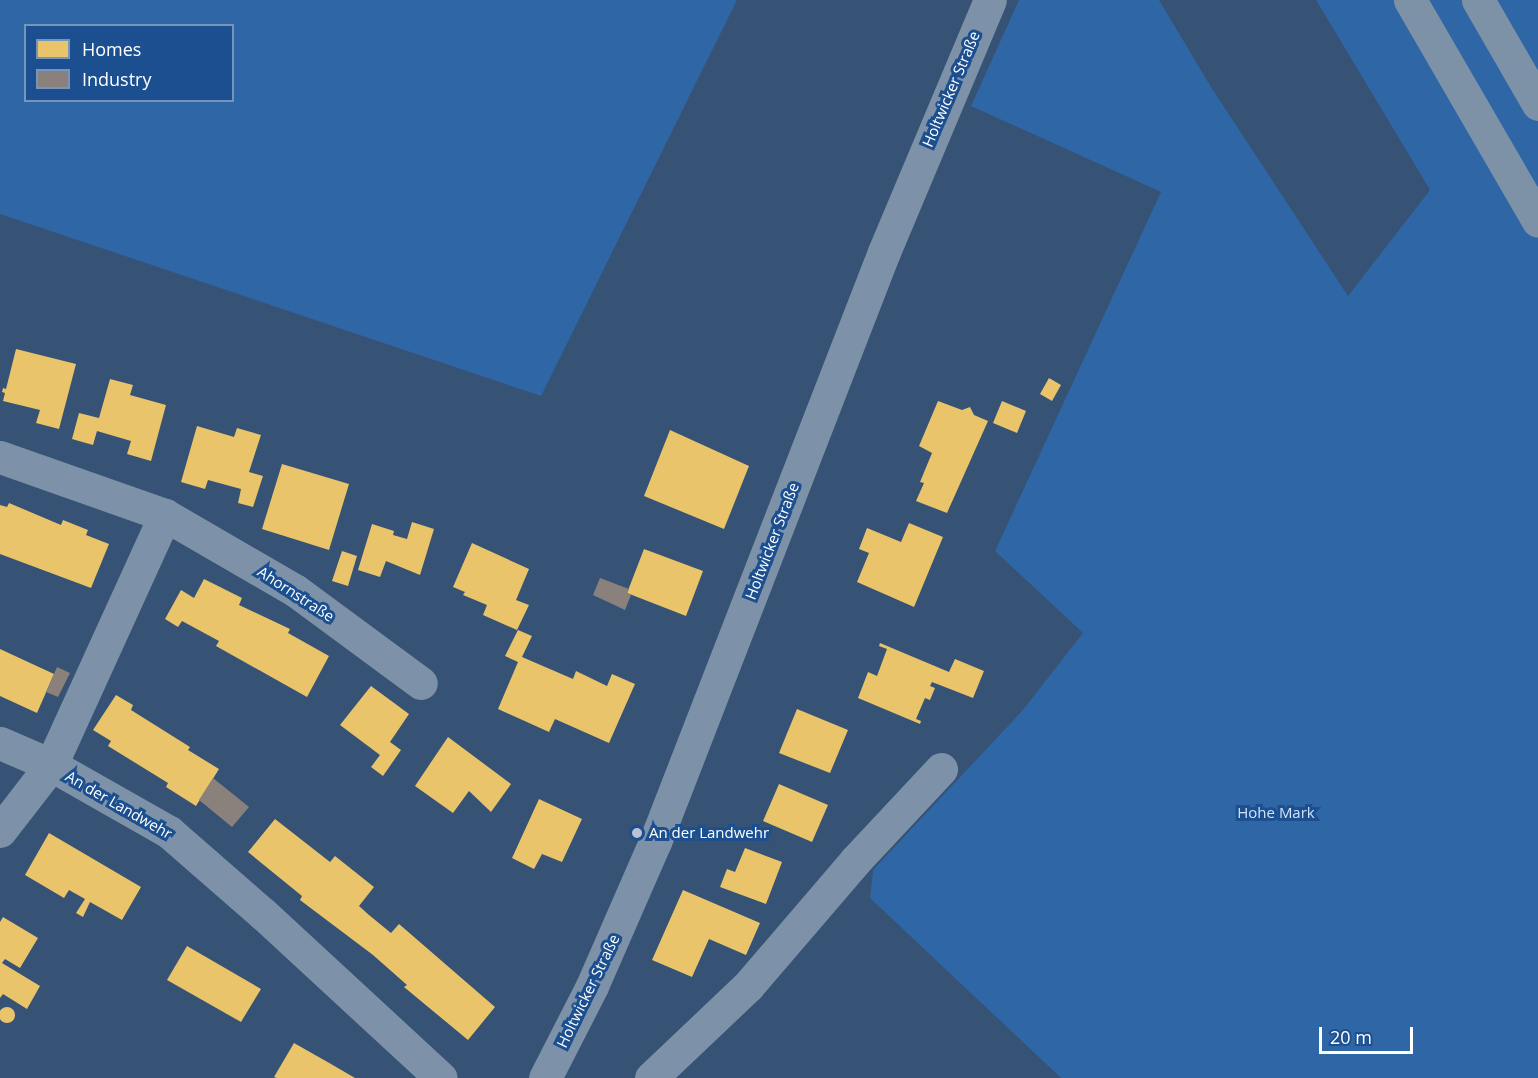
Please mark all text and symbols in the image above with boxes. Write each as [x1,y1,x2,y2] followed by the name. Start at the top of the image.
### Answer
[24,24,234,102] legend
[919,28,983,150] street label: Holtwicker Straße
[82,37,141,61] text: Homes
[82,67,152,91] text: Industry
[741,480,803,602] street label: Holtwicker Straße
[254,563,338,625] street label: Ahornstraße
[62,767,176,843] street label: An der Landwehr
[1237,804,1315,822] park label: Hohe Mark
[649,824,769,842] place label: An der Landwehr
[630,826,644,840] marker: An der Landwehr
[553,931,623,1051] street label: Holtwicker Straße
[1322,1015,1416,1053] scale bar
[1330,1025,1372,1049] text: 20 m

